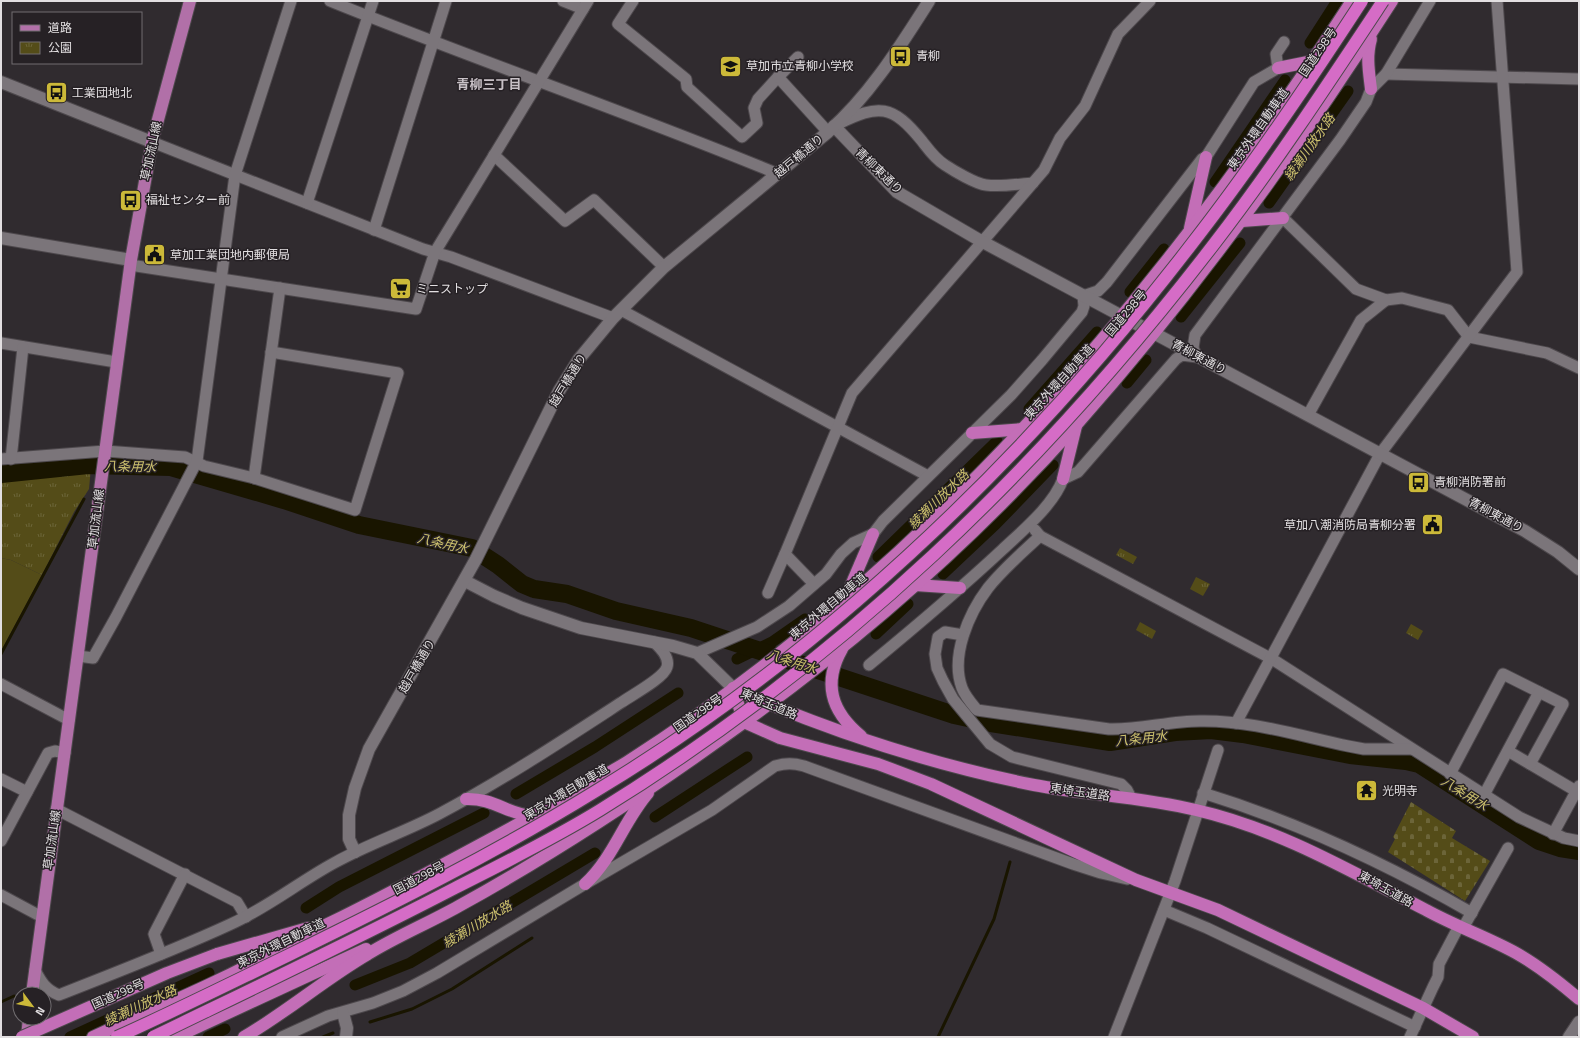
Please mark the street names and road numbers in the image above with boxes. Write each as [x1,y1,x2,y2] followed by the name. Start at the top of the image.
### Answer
[1294,23,1341,80] street label: 国道298号
[1222,84,1293,173] street label: 東京外環自動車道
[135,120,166,182] street label: 草加流山線
[770,129,828,182] street label: 越戸橋通り
[851,143,908,198] street label: 青柳東通り
[1100,285,1151,340] street label: 国道298号
[1168,334,1230,379] street label: 青柳東通り
[1019,340,1098,424] street label: 東京外環自動車道
[544,349,591,410] street label: 越戸橋通り
[82,488,109,550] street label: 草加流山線
[1465,492,1527,537] street label: 青柳東通り
[785,567,871,644] street label: 東京外環自動車道
[393,635,440,696] street label: 越戸橋通り
[738,683,801,724] street label: 東埼玉道路
[669,689,726,736] street label: 国道298号
[520,759,612,824] street label: 東京外環自動車道
[1049,778,1111,805] street label: 東埼玉道路
[38,809,65,871] street label: 草加流山線
[390,856,448,899] street label: 国道298号
[1355,866,1417,911] street label: 東埼玉道路
[233,913,328,972] street label: 東京外環自動車道
[88,973,147,1014] street label: 国道298号

